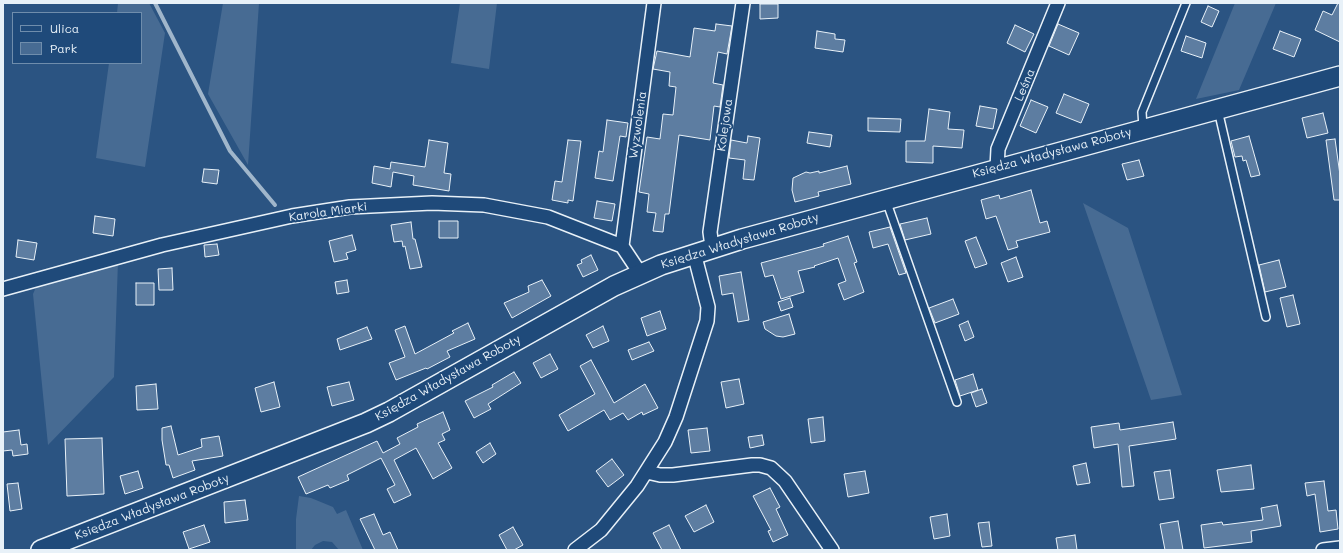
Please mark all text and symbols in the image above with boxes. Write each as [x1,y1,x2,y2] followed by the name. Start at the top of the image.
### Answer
[12,12,142,64] legend
[50,20,79,36] text: Ulica
[50,40,77,56] text: Park
[1012,67,1038,103] street label: Leśna
[626,90,650,160] street label: Wyzwolenia
[714,98,736,152] street label: Kolejowa
[971,125,1133,181] street label: Księdza Władysława Roboty
[288,199,368,225] street label: Karola Miarki
[659,210,821,272] street label: Księdza Władysława Roboty
[373,332,523,424] street label: Księdza Władysława Roboty
[73,471,231,543] street label: Księdza Władysława Roboty

